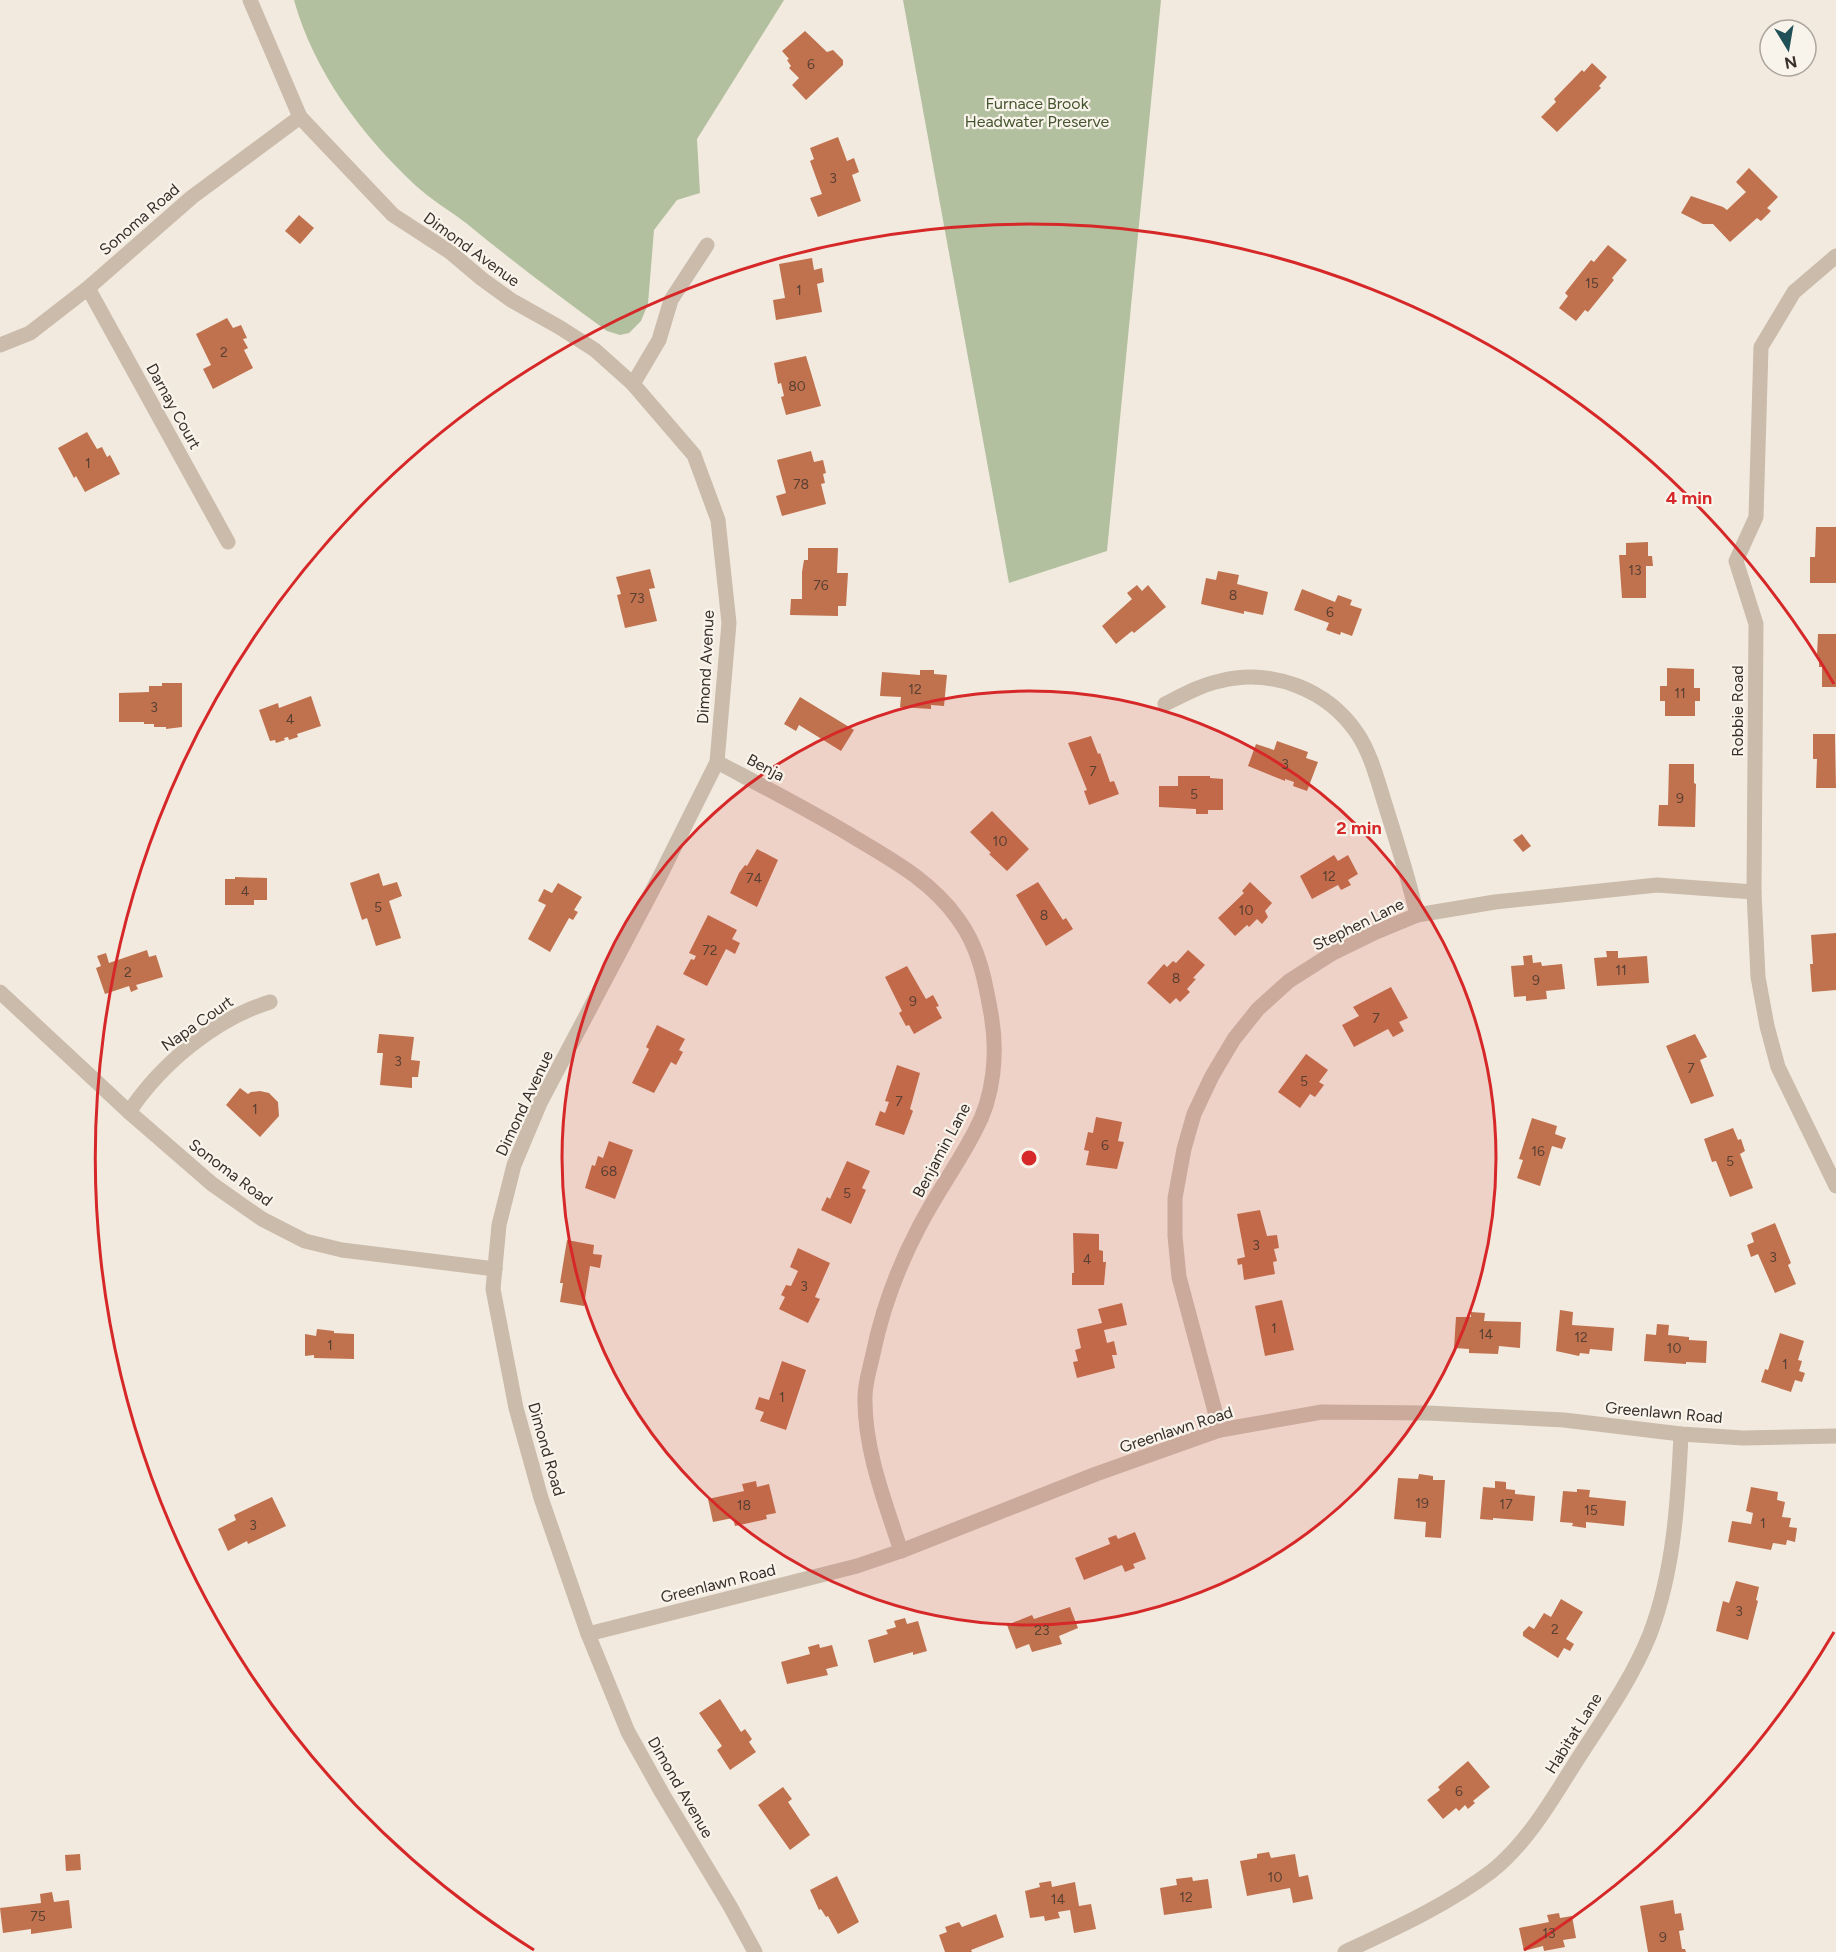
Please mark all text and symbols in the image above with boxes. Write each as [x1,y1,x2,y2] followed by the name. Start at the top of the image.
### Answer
[1758,18,1818,78] north arrow
[1783,52,1799,73] text: N
[807,56,815,73] house number: 6
[965,94,1110,131] park label: Furnace Brook Headwater Preserve
[829,170,837,187] house number: 3
[95,179,183,259] street label: Sonoma Road
[420,208,524,291] street label: Dimond Avenue
[1585,275,1599,292] house number: 15
[796,282,802,299] house number: 1
[220,344,228,361] house number: 2
[142,360,205,452] street label: Darnay Court
[788,378,806,395] house number: 80
[85,455,91,472] house number: 1
[793,476,809,493] house number: 78
[1666,487,1712,509] text: 4 min
[1628,562,1642,579] house number: 13
[813,577,829,594] house number: 76
[1229,587,1237,604] house number: 8
[629,590,645,607] house number: 73
[1326,604,1334,621] house number: 6
[693,609,718,724] street label: Dimond Avenue
[1728,665,1747,757] street label: Robbie Road
[908,681,922,698] house number: 12
[1674,685,1686,702] house number: 11
[150,699,158,716] house number: 3
[286,711,295,728] house number: 4
[744,750,788,785] street label: Benja
[1281,756,1289,773] house number: 3
[1089,763,1097,780] house number: 7
[1190,786,1198,803] house number: 5
[1676,790,1684,807] house number: 9
[1336,817,1382,839] text: 2 min
[993,833,1007,850] house number: 10
[1322,868,1336,885] house number: 12
[746,870,762,887] house number: 74
[241,883,250,900] house number: 4
[1310,894,1407,955] street label: Stephen Lane
[374,899,382,916] house number: 5
[1239,902,1253,919] house number: 10
[1040,907,1048,924] house number: 8
[702,942,718,959] house number: 72
[1615,962,1627,979] house number: 11
[124,964,132,981] house number: 2
[1172,970,1180,987] house number: 8
[1532,972,1540,989] house number: 9
[158,992,237,1055] street label: Napa Court
[909,993,917,1010] house number: 9
[1372,1010,1380,1027] house number: 7
[492,1047,557,1159] street label: Dimond Avenue
[394,1053,402,1070] house number: 3
[1687,1060,1695,1077] house number: 7
[1300,1073,1308,1090] house number: 5
[895,1093,903,1110] house number: 7
[909,1100,974,1201] street label: Benjamin Lane
[252,1101,258,1118] house number: 1
[185,1135,276,1210] street label: Sonoma Road
[1101,1137,1109,1154] house number: 6
[1531,1143,1545,1160] house number: 16
[1019,1148,1039,1168] centre of rings
[1726,1153,1734,1170] house number: 5
[601,1163,617,1180] house number: 68
[843,1185,851,1202] house number: 5
[1252,1237,1260,1254] house number: 3
[1769,1249,1777,1266] house number: 3
[1083,1251,1092,1268] house number: 4
[800,1278,808,1295] house number: 3
[1271,1320,1277,1337] house number: 1
[1479,1326,1494,1343] house number: 14
[1574,1329,1588,1346] house number: 12
[327,1337,333,1354] house number: 1
[1667,1340,1681,1357] house number: 10
[1782,1356,1788,1373] house number: 1
[779,1389,785,1406] house number: 1
[1604,1398,1723,1427] street label: Greenlawn Road
[524,1400,569,1498] street label: Dimond Road
[1117,1402,1235,1457] street label: Greenlawn Road
[1415,1495,1429,1512] house number: 19
[1499,1496,1513,1513] house number: 17
[737,1497,751,1514] house number: 18
[1584,1502,1598,1519] house number: 15
[1760,1515,1766,1532] house number: 1
[249,1517,257,1534] house number: 3
[659,1560,778,1607] street label: Greenlawn Road
[1735,1603,1743,1620] house number: 3
[1551,1621,1559,1638] house number: 2
[1034,1622,1050,1639] house number: 23
[1541,1689,1606,1777] street label: Habitat Lane
[644,1733,717,1842] street label: Dimond Avenue
[1455,1783,1463,1800] house number: 6
[1268,1869,1282,1886] house number: 10
[1179,1889,1193,1906] house number: 12
[1051,1891,1066,1908] house number: 14
[30,1908,46,1925] house number: 75
[1542,1925,1556,1942] house number: 13
[1659,1929,1667,1946] house number: 9

